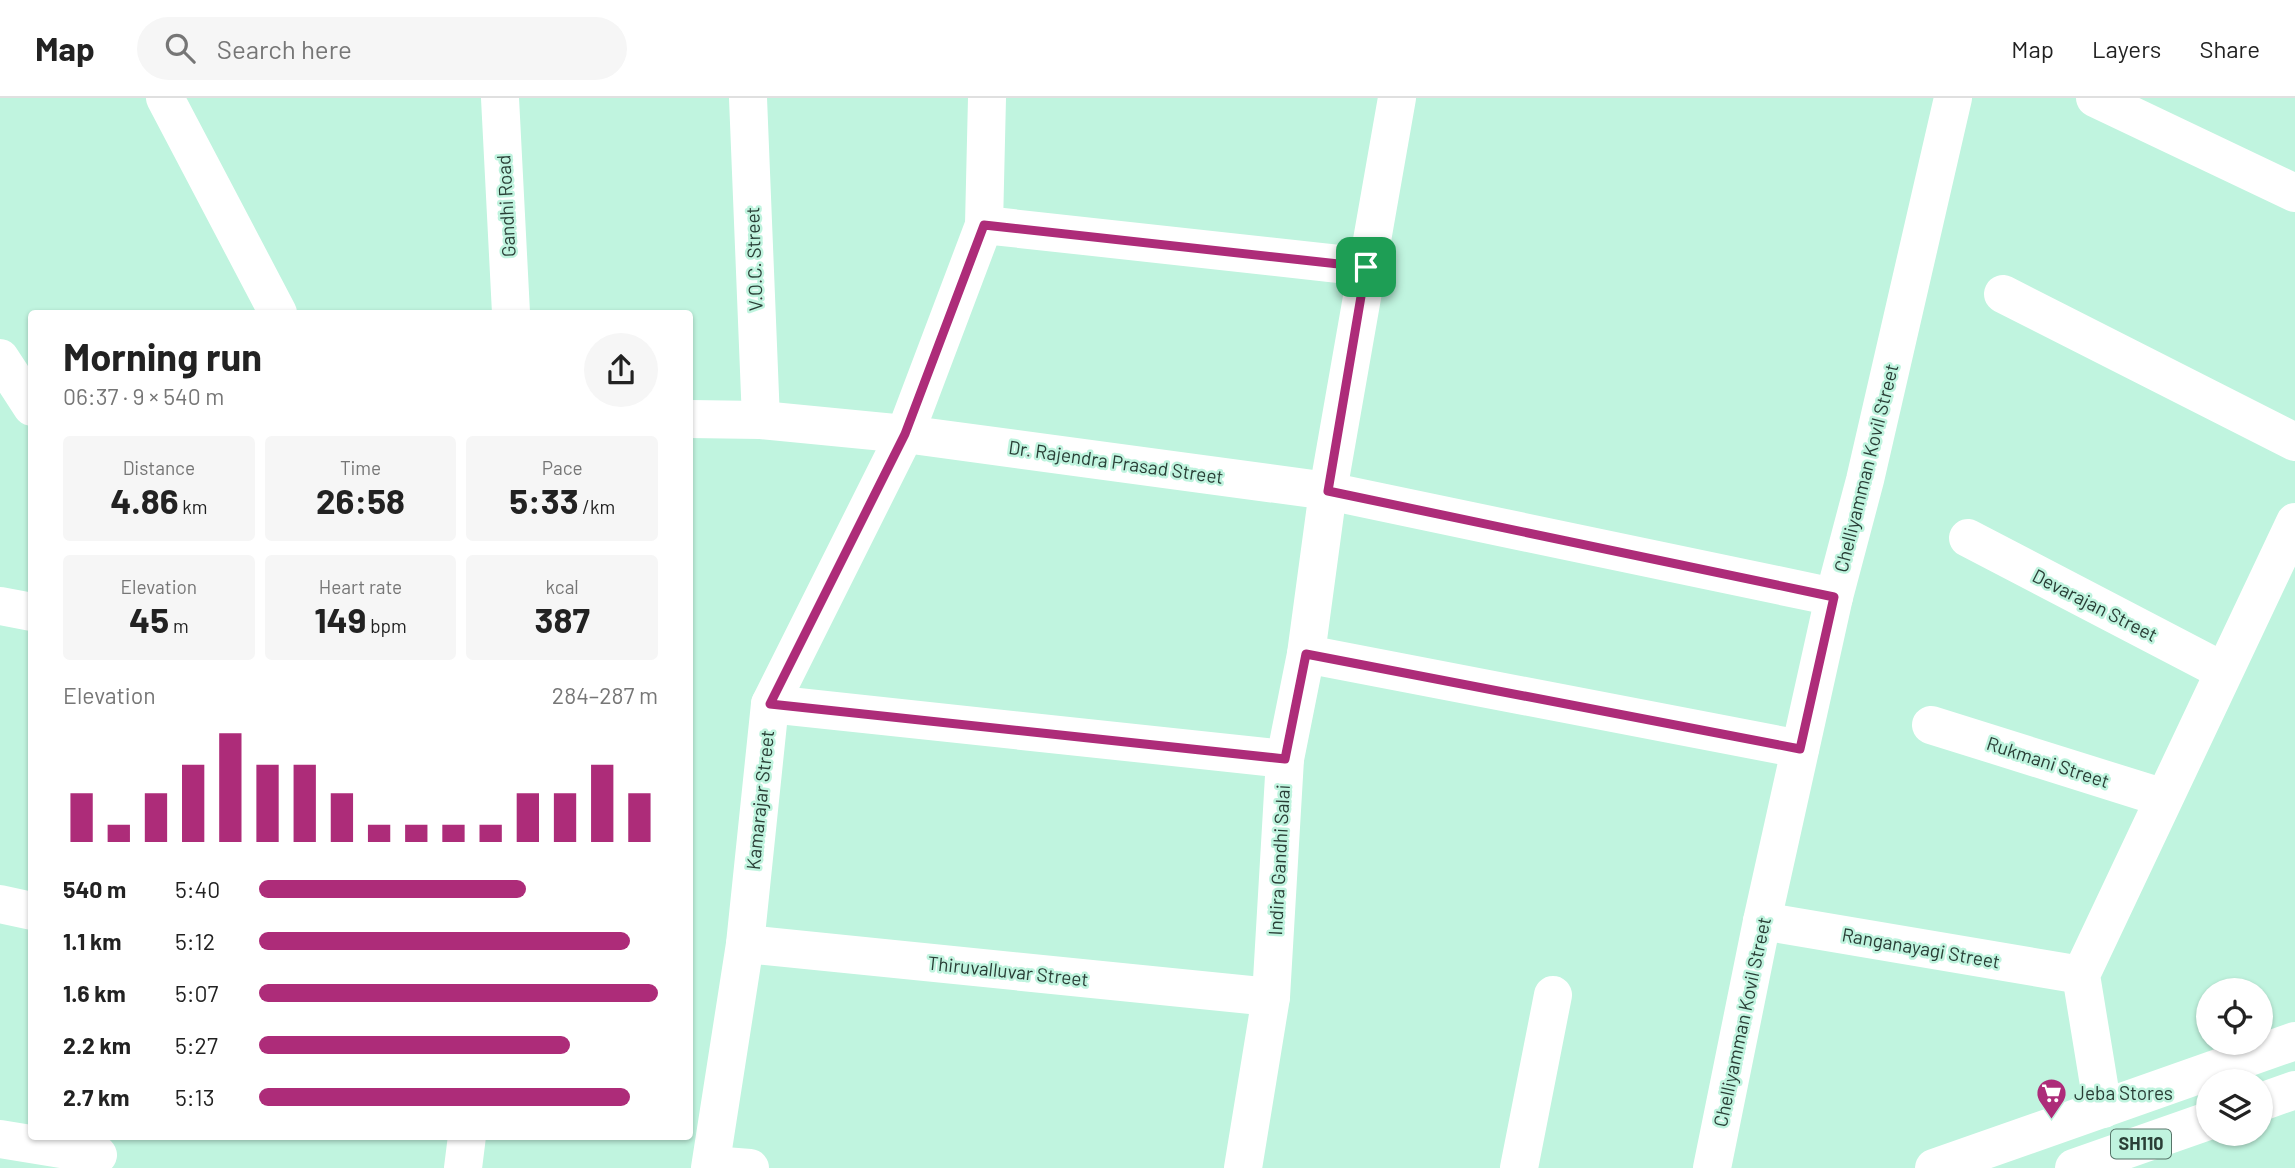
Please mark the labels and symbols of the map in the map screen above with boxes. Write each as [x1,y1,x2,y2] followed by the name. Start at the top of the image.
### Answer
[491,154,520,258] street label: Gandhi Road
[740,206,767,312] street label: V.O.C. Street
[1336,237,1396,297] pin
[1828,361,1903,574] street label: Chelliyamman Kovil Street
[1007,435,1225,488] street label: Dr. Rajendra Prasad Street
[2029,563,2161,646] street label: Devarajan Street
[741,729,778,871] street label: Kamarajar Street
[1984,731,2112,792] street label: Rukmani Street
[1263,784,1294,936] street label: Indira Gandhi Salai
[1708,915,1775,1129] street label: Chelliyamman Kovil Street
[1840,922,2002,973] street label: Ranganayagi Street
[927,951,1090,990] street label: Thiruvalluvar Street
[2034,1076,2068,1120] supermarket icon: Jeba Stores
[2074,1081,2173,1104] place label: Jeba Stores
[2111,1129,2171,1158] road number: SH110

